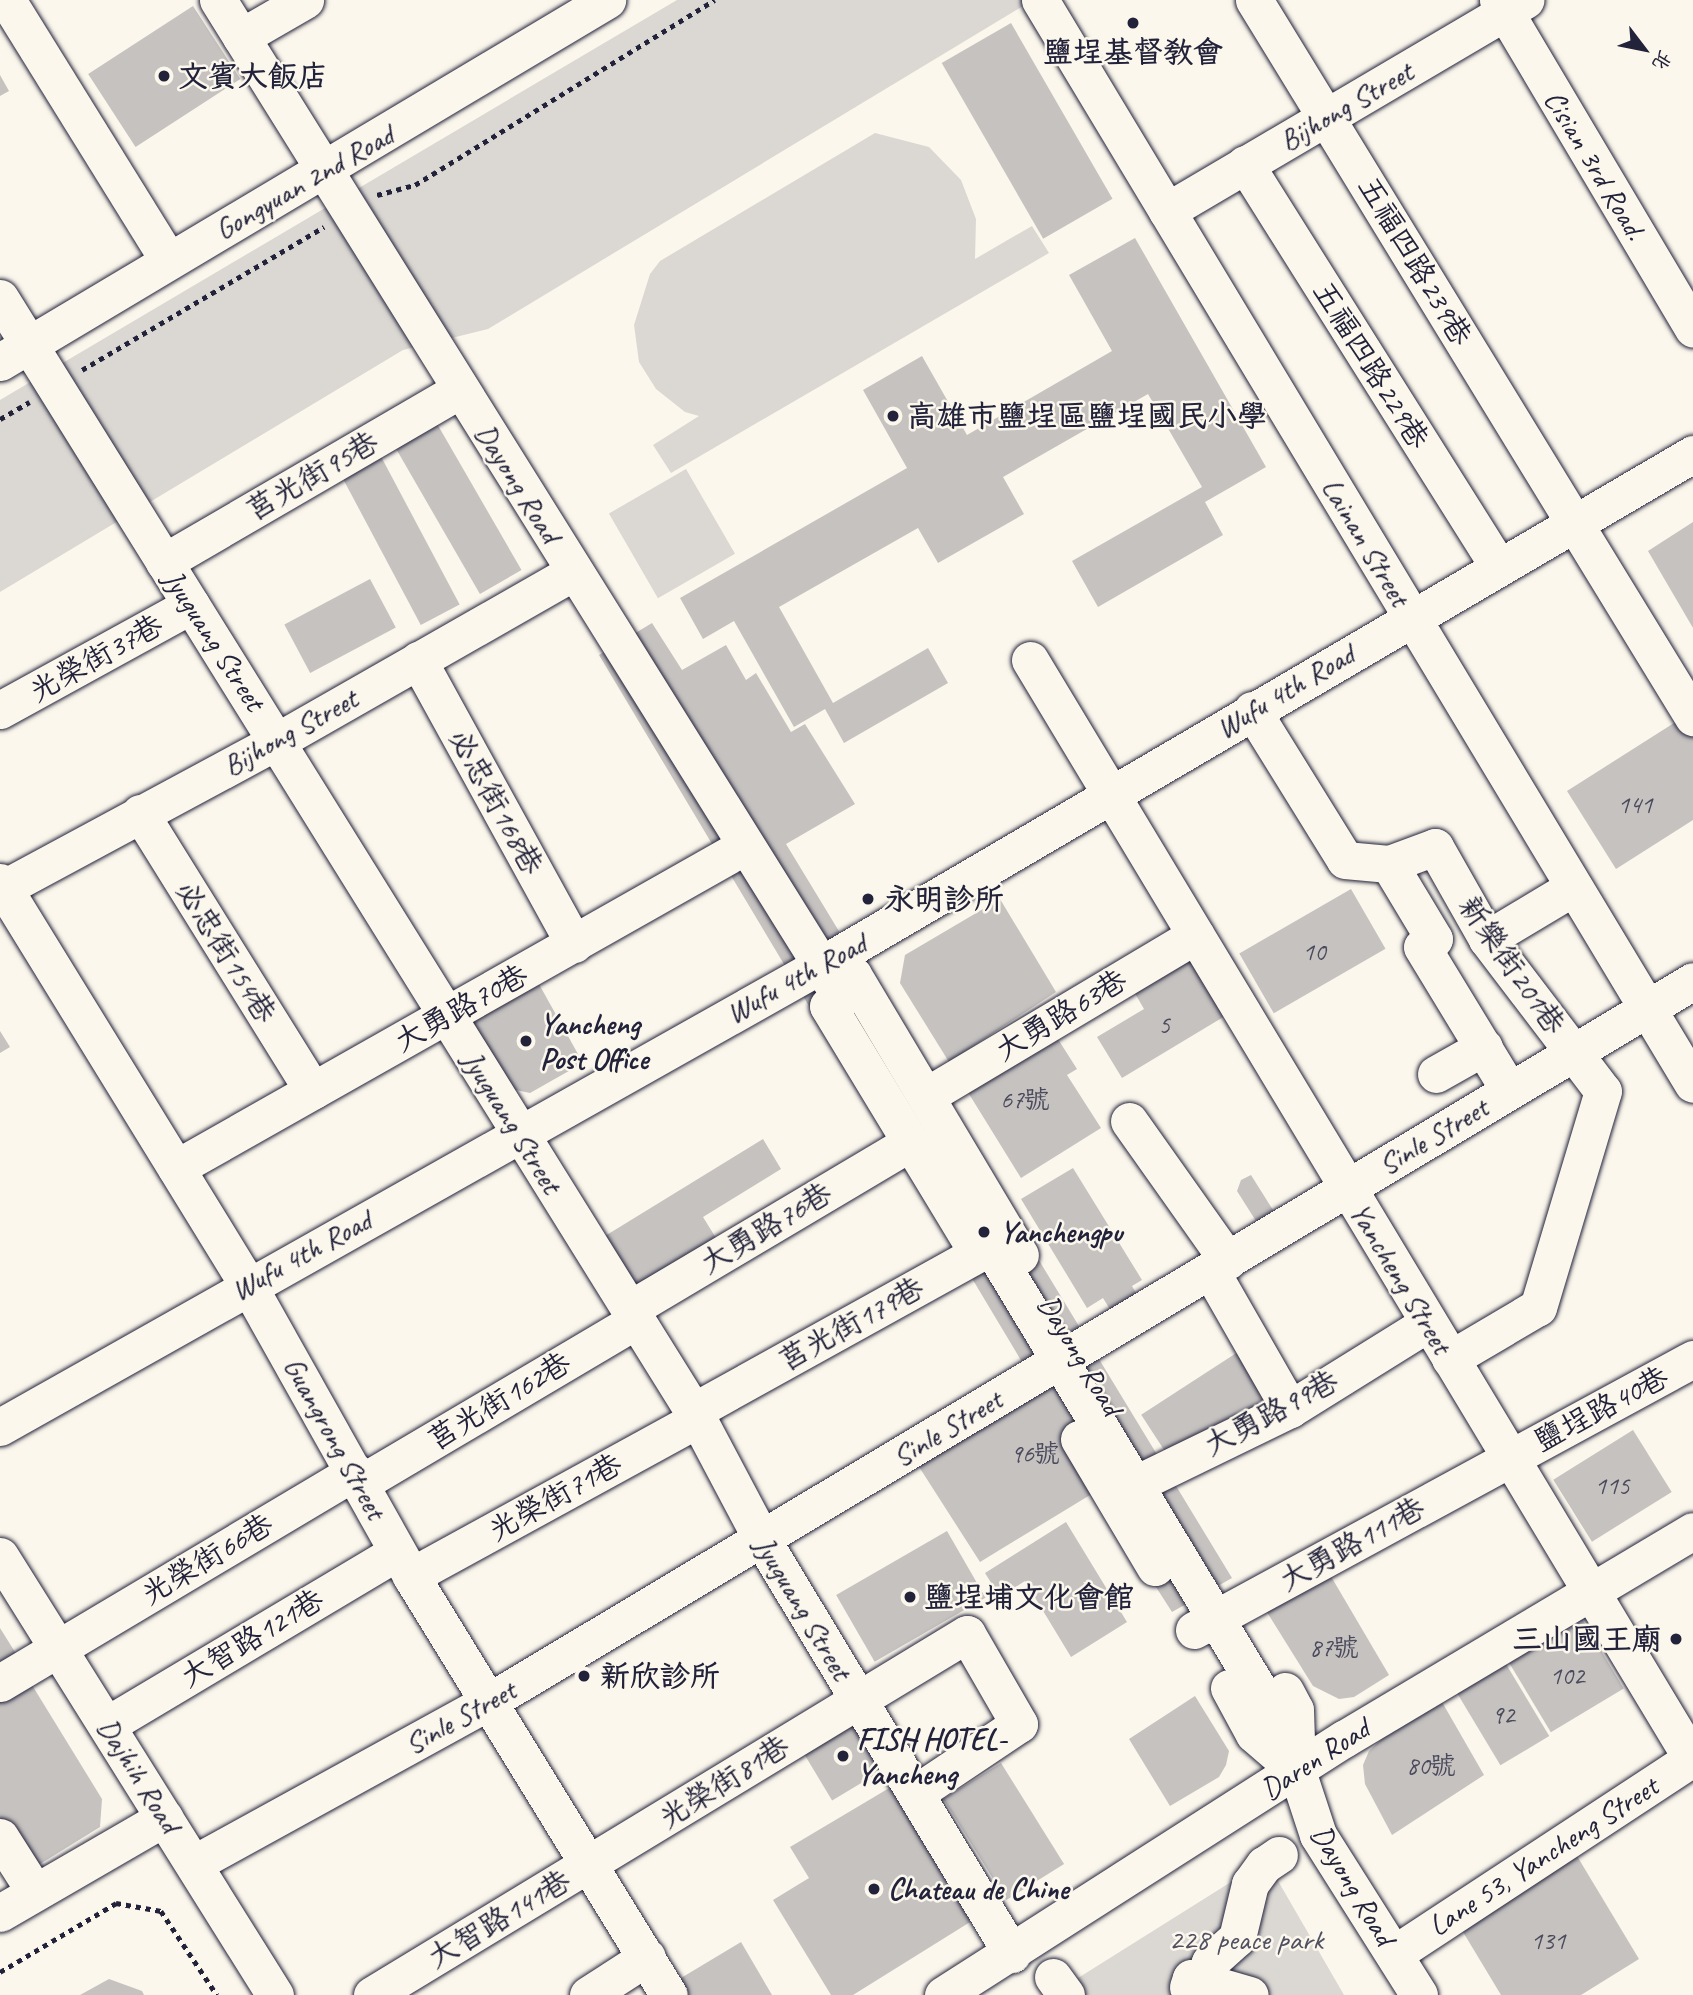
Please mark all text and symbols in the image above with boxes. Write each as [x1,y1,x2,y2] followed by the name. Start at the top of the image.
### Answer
[1609,14,1679,84] north arrow
[1125,15,1141,31] marker: 鹽埕基督教會
[1043,34,1223,70] place label: 鹽埕基督教會
[1647,46,1677,75] text: 北
[1273,53,1419,159] street label: Bijhong Street
[178,58,328,94] place label: 文賓大飯店
[156,68,172,84] marker: 文賓大飯店
[1536,84,1654,246] street label: Cisian 3rd Road.
[208,116,400,248] street label: Gongyuan 2nd Road
[1351,170,1479,352] street label: 五福四路239巷
[1305,275,1437,455] street label: 五福四路229巷
[907,398,1267,434] place label: 高雄市鹽埕區鹽埕國民小學
[885,408,901,424] marker: 高雄市鹽埕區鹽埕國民小學
[468,417,568,549] street label: Dayong Road
[239,424,385,528] street label: 莒光街95巷
[1314,471,1418,613] street label: Lainan Street
[155,563,273,717] street label: Jyuguang Street
[23,607,169,709] street label: 光榮街37巷
[1209,636,1361,746] street label: Wufu 4th Road
[216,680,364,784] street label: Bijhong Street
[441,723,551,881] street label: 必忠街168巷
[1617,789,1653,821] house number: 141
[168,874,284,1030] street label: 必忠街154巷
[884,881,1004,917] place label: 永明診所
[858,889,878,909] marker: 永明診所
[1451,889,1573,1041] street label: 新樂街201巷
[720,925,872,1031] street label: Wufu 4th Road
[1302,936,1326,968] house number: 10
[388,957,534,1059] street label: 大勇路70巷
[989,962,1133,1068] street label: 大勇路63巷
[540,1006,647,1076] place label: Yancheng Post Office
[1158,1009,1170,1041] house number: 5
[518,1033,534,1049] marker: Yancheng Post Office
[454,1044,570,1200] street label: Jyuguang Street
[1000,1084,1050,1116] house number: 67號
[1372,1089,1494,1183] street label: Sinle Street
[694,1175,838,1281] street label: 大勇路76巷
[1342,1196,1460,1360] street label: Yancheng Street
[225,1202,377,1308] street label: Wufu 4th Road
[1000,1214,1122,1250] place label: Yanchengpu
[974,1222,994,1242] marker: Yanchengpu
[772,1269,930,1379] street label: 莒光街179巷
[1031,1289,1129,1421] street label: Dayong Road
[421,1344,577,1458] street label: 莒光街162巷
[276,1351,394,1525] street label: Guangrong Street
[1528,1359,1674,1459] street label: 鹽埕路40巷
[1198,1363,1344,1463] street label: 大勇路99巷
[886,1381,1008,1475] street label: Sinle Street
[1010,1438,1060,1470] house number: 96號
[482,1446,628,1548] street label: 光榮街71巷
[1594,1470,1630,1502] house number: 115
[1273,1489,1431,1599] street label: 大勇路111巷
[135,1506,279,1612] street label: 光榮街66巷
[746,1530,860,1686] street label: Jyuguang Street
[924,1579,1134,1615] place label: 鹽埕埔文化會館
[174,1581,330,1695] street label: 大智路121巷
[902,1589,918,1605] marker: 鹽埕埔文化會館
[1512,1621,1662,1657] place label: 三山國王廟
[1668,1631,1684,1647] marker: 三山國王廟
[1309,1632,1359,1664] house number: 87號
[600,1658,720,1694] place label: 新欣診所
[1549,1660,1585,1692] house number: 102
[574,1666,594,1686] marker: 新欣診所
[398,1672,522,1762] street label: Sinle Street
[1491,1699,1515,1731] house number: 92
[1254,1711,1376,1807] street label: Daren Road
[90,1712,188,1838] street label: Dajhih Road
[857,1721,1006,1792] place label: FISH HOTEL- Yancheng
[652,1728,796,1836] street label: 光榮街81巷
[835,1748,851,1764] marker: FISH HOTEL- Yancheng
[1406,1750,1456,1782] house number: 80號
[1421,1768,1665,1944] street label: Lane 53, Yancheng Street
[1304,1819,1402,1951] street label: Dayong Road
[421,1862,577,1976] street label: 大智路141巷
[888,1871,1068,1907] place label: Chateau de Chine
[866,1881,882,1897] marker: Chateau de Chine
[1169,1921,1323,1957] park label: 228 peace park
[1530,1925,1566,1957] house number: 131

